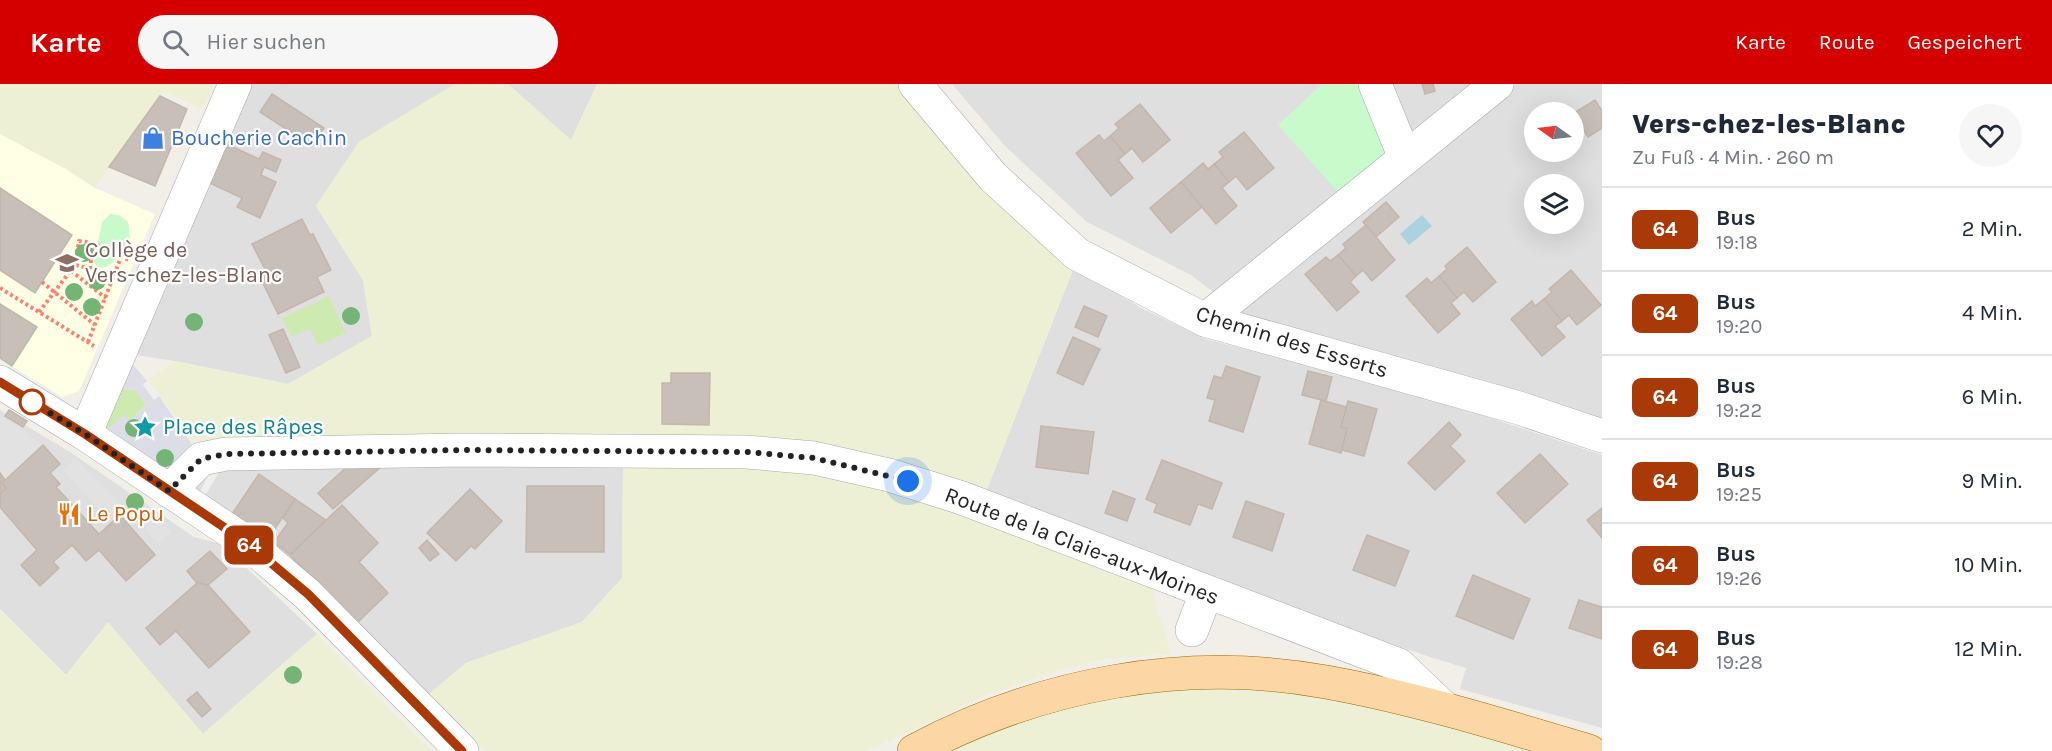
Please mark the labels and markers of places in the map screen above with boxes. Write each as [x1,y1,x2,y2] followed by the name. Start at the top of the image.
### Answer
[140,125,166,151] shop icon: Boucherie Cachin
[171,125,347,151] place label: Boucherie Cachin
[85,237,282,288] place label: Collège de Vers-chez-les-Blanc
[54,250,80,276] school or university icon: Collège de Vers-chez-les-Blanc
[19,389,45,415] unlabelled marker
[132,414,158,440] place icon: Place des Râpes
[163,414,324,440] place label: Place des Râpes
[56,501,82,527] restaurant icon: Le Popu
[87,501,164,527] place label: Le Popu

